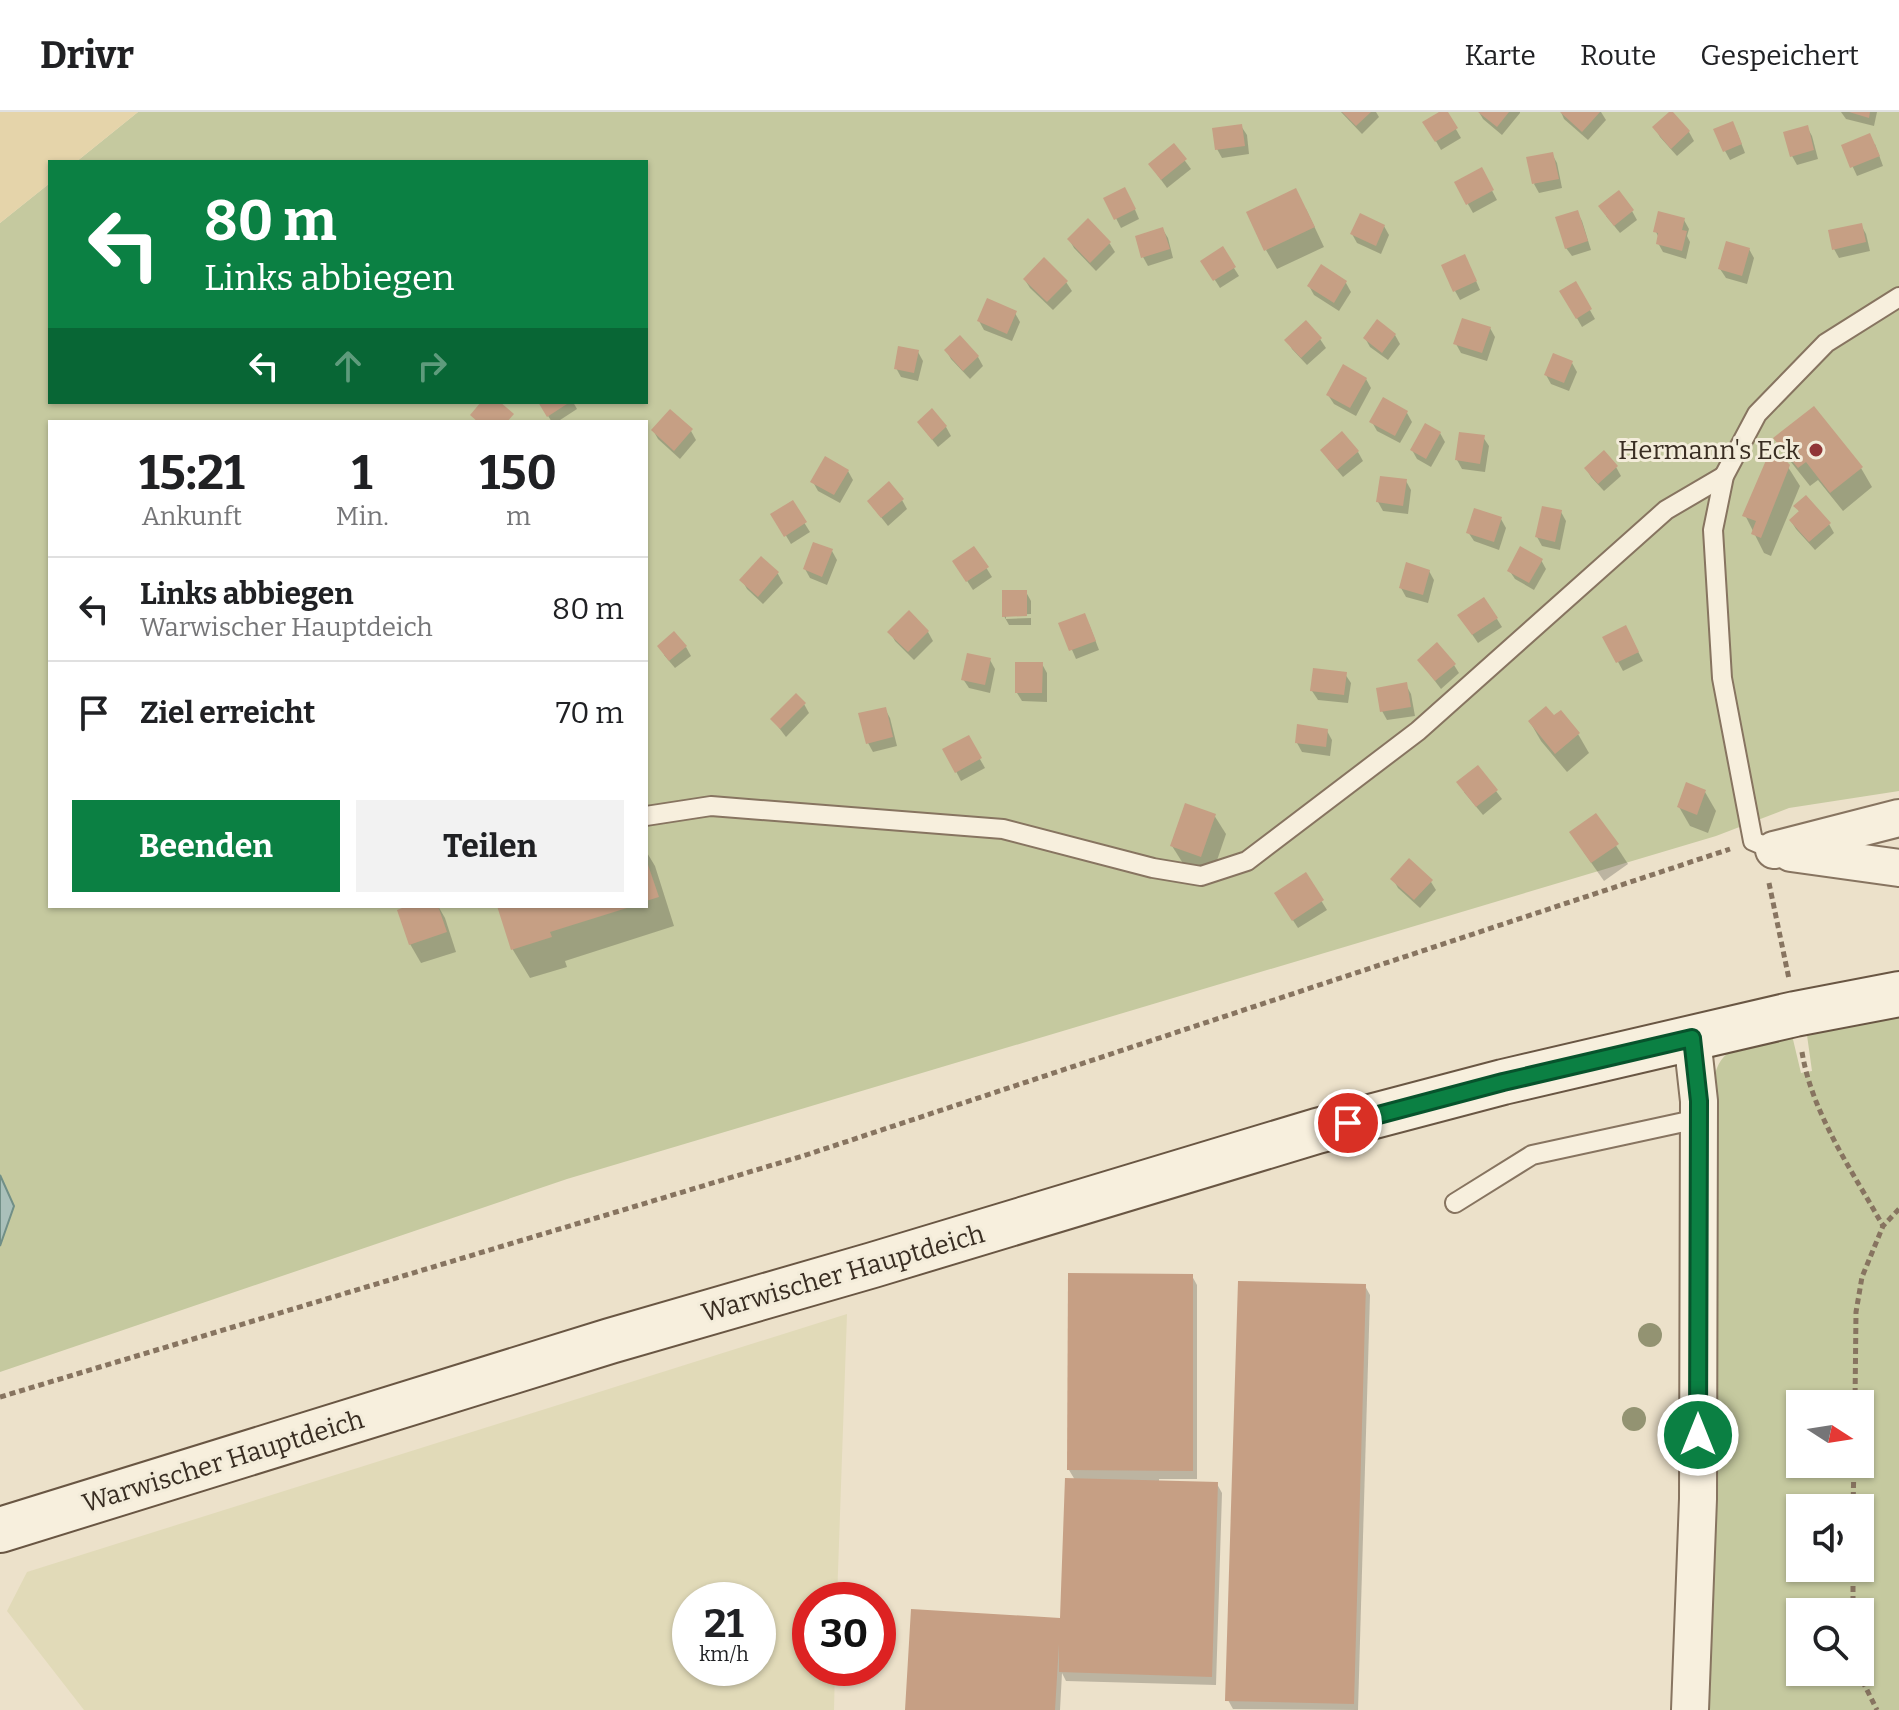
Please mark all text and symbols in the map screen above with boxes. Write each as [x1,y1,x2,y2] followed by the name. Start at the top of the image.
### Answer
[40,32,134,78] text: Drivr
[1465,39,1536,72] text: Karte
[1580,39,1656,72] text: Route
[1700,39,1859,72] text: Gespeichert
[204,188,337,255] text: 80 m
[72,192,176,296] icon: left
[204,256,455,300] text: Links abbiegen
[242,344,286,388] icon: left
[326,344,370,388] icon: ahead
[410,344,454,388] icon: right
[1618,435,1800,466] place label: Hermann's Eck
[1807,441,1825,459] marker: Hermann's Eck
[139,444,245,502] text: 15:21
[352,444,373,502] text: 1
[480,444,557,502] text: 150
[142,501,242,532] text: Ankunft
[336,501,389,532] text: Min.
[506,501,531,532] text: m
[140,576,353,612] text: Links abbiegen
[72,587,116,631] icon: left
[552,591,624,627] text: 80 m
[140,612,433,643] text: Warwischer Hauptdeich
[72,691,116,735] icon: arrive
[140,695,315,731] text: Ziel erreicht
[556,695,624,731] text: 70 m
[72,800,340,892] button: Beenden
[356,800,624,892] button: Teilen
[1314,1089,1382,1157] pin
[1326,1101,1370,1145] icon: arrive
[698,1218,988,1329] street label: Warwischer Hauptdeich
[1786,1390,1874,1478] north arrow
[1786,1390,1874,1686] map controls
[1656,1393,1740,1477] position arrow
[79,1404,368,1519] street label: Warwischer Hauptdeich
[1786,1494,1874,1582] button: sound
[792,1582,896,1686] speed limit sign: 30
[1786,1598,1874,1686] button: search
[704,1600,744,1648] text: 21
[699,1642,749,1666] text: km/h

